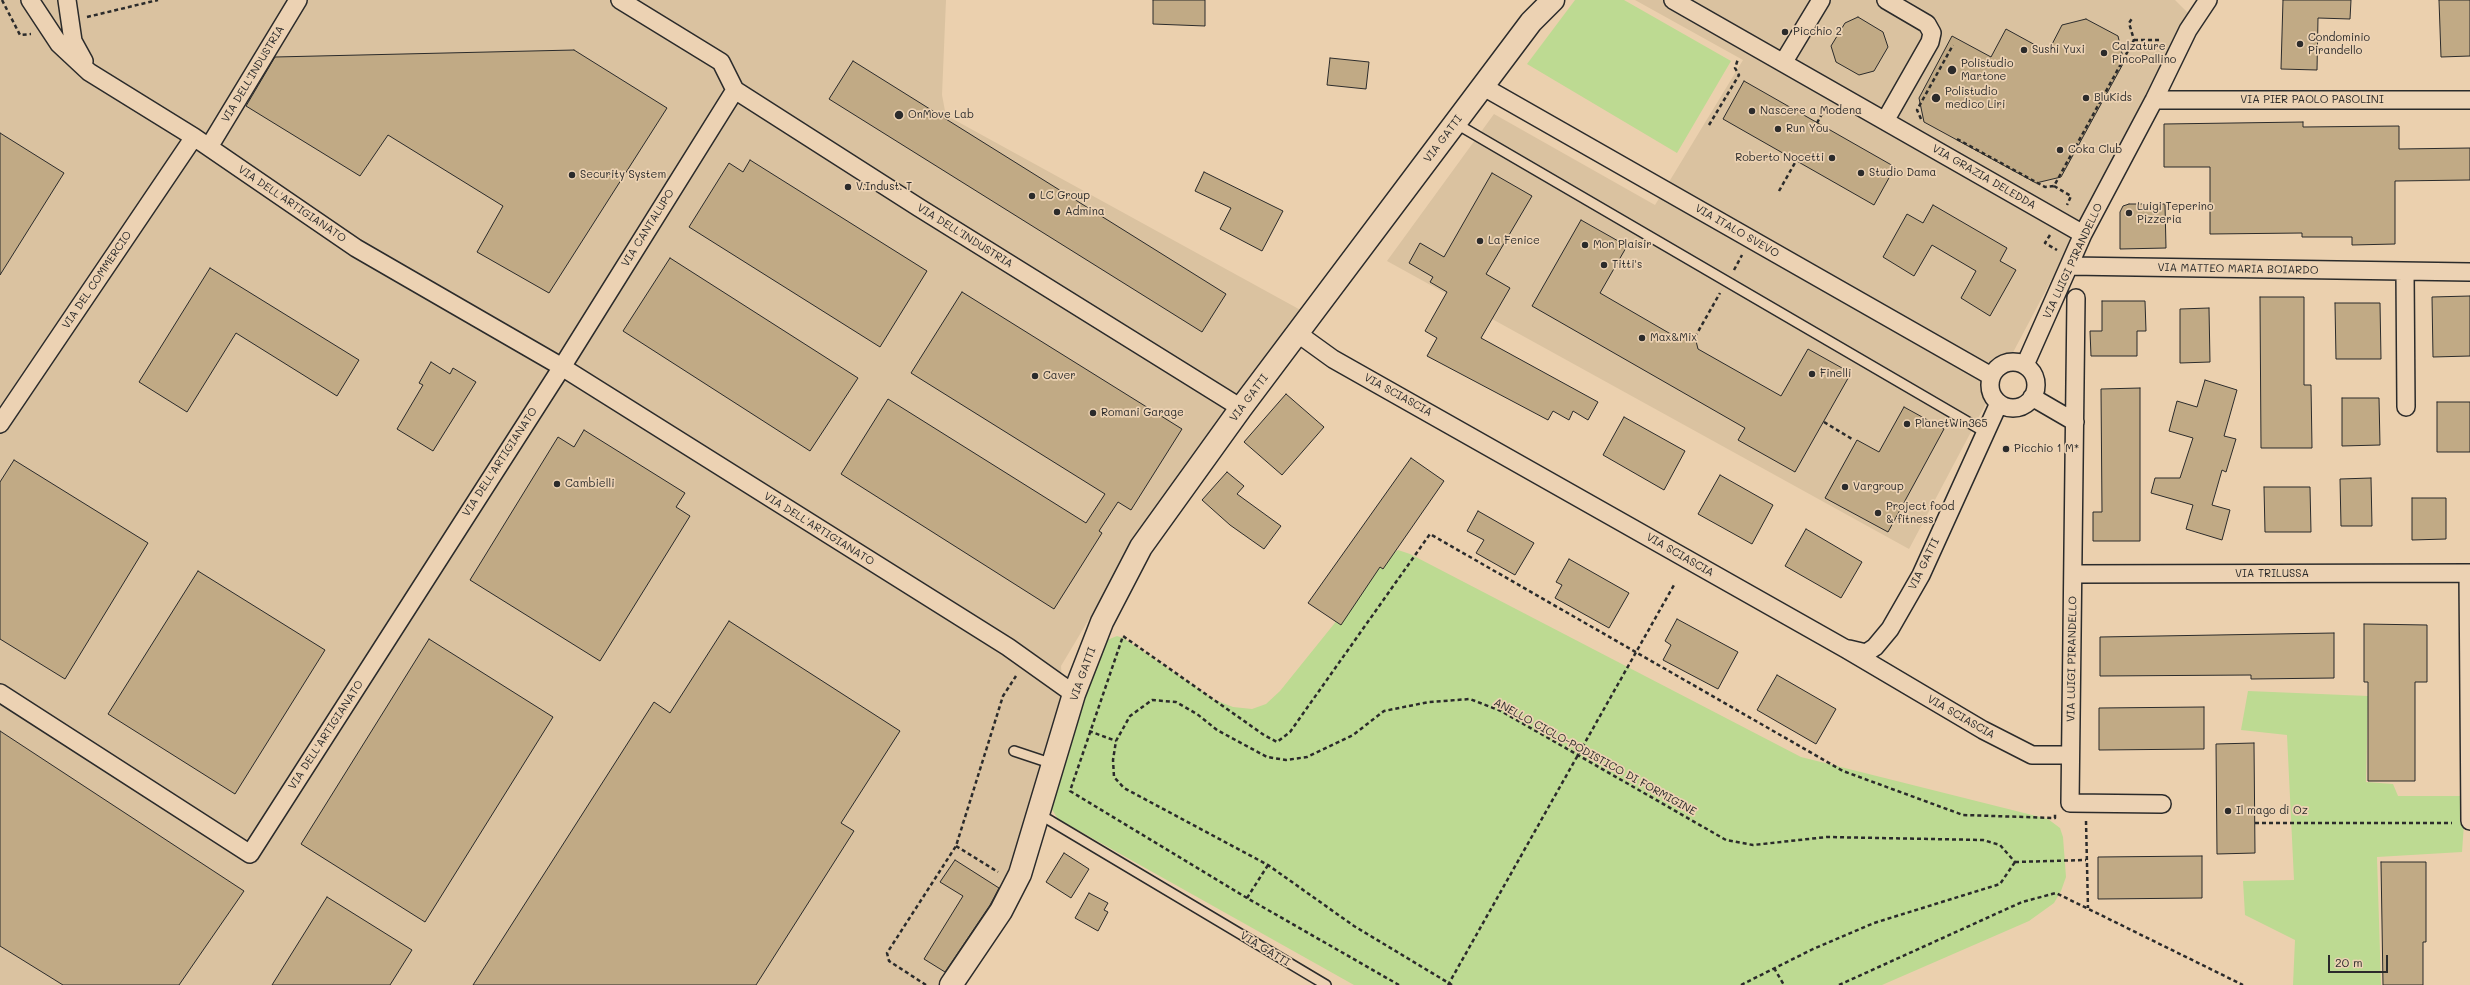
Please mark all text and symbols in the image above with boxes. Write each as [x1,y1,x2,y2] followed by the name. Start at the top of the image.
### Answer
[219,23,287,125] street label: VIA DELL'INDUSTRIA
[1793,25,1842,39] place label: Picchio 2
[1780,27,1790,37] marker: Picchio 2
[2308,31,2370,57] place label: Condominio Pirandello
[2295,39,2305,49] marker: Condominio Pirandello
[2112,40,2176,66] place label: Calzature PincoPallino
[2032,43,2085,57] place label: Sushi Yuxi
[2019,45,2029,55] marker: Sushi Yuxi
[2099,48,2109,58] marker: Calzature PincoPallino
[1961,57,2013,83] place label: Polistudio Martone
[1946,64,1958,76] marker: Polistudio Martone
[1945,85,2005,111] place label: Polistudio medico Liri
[2094,91,2132,105] place label: BluKids
[1930,92,1942,104] marker: Polistudio medico Liri
[2081,93,2091,103] marker: BluKids
[2240,93,2384,107] street label: VIA PIER PAOLO PASOLINI
[1760,104,1862,118] place label: Nascere a Modena
[1747,106,1757,116] marker: Nascere a Modena
[908,108,974,122] place label: OnMove Lab
[893,109,905,121] marker: OnMove Lab
[1421,113,1465,165] street label: VIA GATTI
[1786,122,1828,136] place label: Run You
[1773,124,1783,134] marker: Run You
[1930,142,2038,212] street label: VIA GRAZIA DELEDDA
[2068,143,2122,157] place label: Coka Club
[2055,145,2065,155] marker: Coka Club
[1735,151,1824,165] place label: Roberto Nocetti
[1827,153,1837,163] marker: Roberto Nocetti
[235,163,349,245] street label: VIA DELL'ARTIGIANATO
[1869,166,1936,180] place label: Studio Dama
[580,168,666,182] place label: Security System
[1856,168,1866,178] marker: Studio Dama
[567,170,577,180] marker: Security System
[856,180,912,194] place label: V.Indust. T
[843,182,853,192] marker: V.Indust. T
[619,187,677,269] street label: VIA CANTALUPO
[1040,189,1090,203] place label: LC Group
[1027,191,1037,201] marker: LC Group
[2137,200,2213,226] place label: Luigi Teperino Pizzeria
[915,201,1015,271] street label: VIA DELL'INDUSTRIA
[2040,201,2106,321] street label: VIA LUIGI PIRANDELLO
[1693,202,1781,260] street label: VIA ITALO SVEVO
[1065,205,1105,219] place label: Admina
[1052,207,1062,217] marker: Admina
[2124,208,2134,218] marker: Luigi Teperino Pizzeria
[59,229,135,331] street label: VIA DEL COMMERCIO
[1488,234,1540,248] place label: La Fenice
[1475,236,1485,246] marker: La Fenice
[1593,238,1652,252] place label: Mon Plaisir
[1580,240,1590,250] marker: Mon Plaisir
[1612,258,1642,272] place label: Titti's
[1599,260,1609,270] marker: Titti's
[2157,261,2319,277] street label: VIA MATTEO MARIA BOIARDO
[1650,331,1697,345] place label: Max&Mix
[1637,333,1647,343] marker: Max&Mix
[1820,367,1851,381] place label: Finelli
[1043,369,1076,383] place label: Caver
[1807,369,1817,379] marker: Finelli
[1030,371,1040,381] marker: Caver
[1362,371,1434,419] street label: VIA SCIASCIA
[1227,372,1271,424] street label: VIA GATTI
[460,405,540,519] street label: VIA DELL'ARTIGIANATO
[1101,406,1184,420] place label: Romani Garage
[1088,408,1098,418] marker: Romani Garage
[1915,417,1988,431] place label: PlanetWin365
[1902,419,1912,429] marker: PlanetWin365
[2014,442,2079,456] place label: Picchio 1 M*
[2001,444,2011,454] marker: Picchio 1 M*
[565,477,615,491] place label: Cambielli
[552,479,562,489] marker: Cambielli
[1853,480,1904,494] place label: Vargroup
[1840,482,1850,492] marker: Vargroup
[761,490,877,568] street label: VIA DELL'ARTIGIANATO
[1886,500,1954,526] place label: Project food & fitness
[1873,508,1883,518] marker: Project food & fitness
[1644,530,1716,580] street label: VIA SCIASCIA
[1906,536,1942,592] street label: VIA GATTI
[2235,567,2309,581] street label: VIA TRILUSSA
[2064,596,2080,722] street label: VIA LUIGI PIRANDELLO
[1067,645,1099,703] street label: VIA GATTI
[286,678,366,792] street label: VIA DELL'ARTIGIANATO
[1925,692,1997,742] street label: VIA SCIASCIA
[1492,696,1698,818] street label: ANELLO CICLO-PODISTICO DI FORMIGINE
[2236,804,2308,818] place label: Il mago di Oz
[2223,806,2233,816] marker: Il mago di Oz
[1238,929,1292,969] street label: VIA GATTI
[2330,947,2390,973] scale bar
[2335,954,2363,970] text: 20 m

